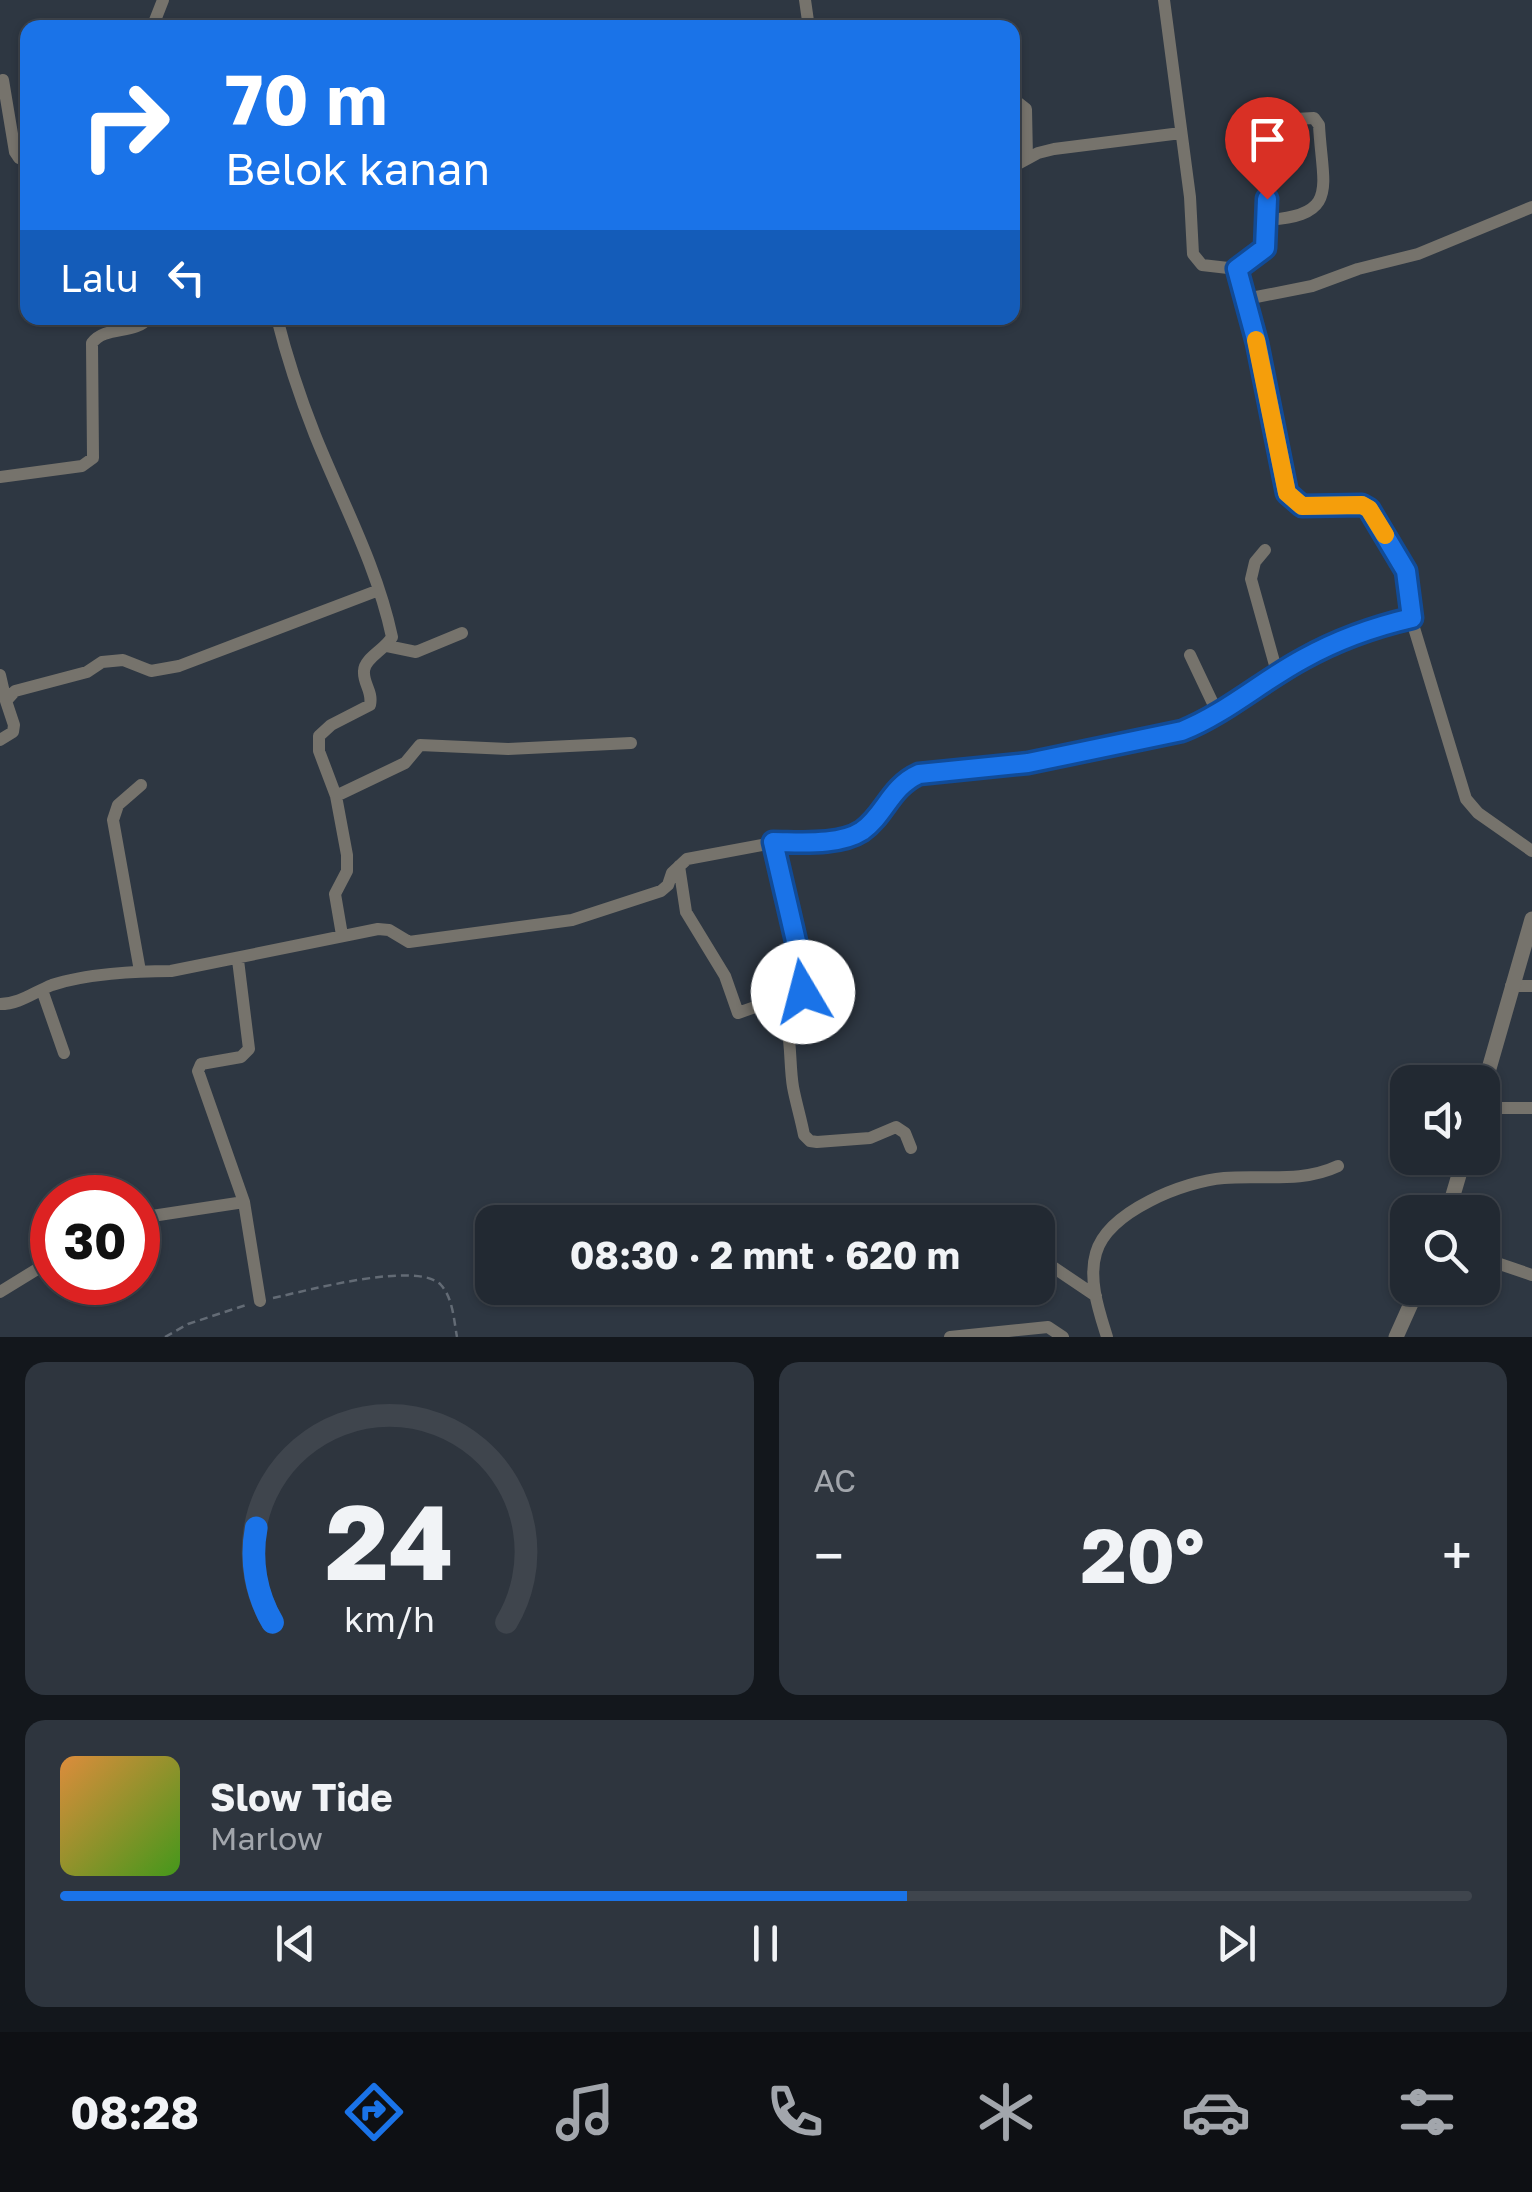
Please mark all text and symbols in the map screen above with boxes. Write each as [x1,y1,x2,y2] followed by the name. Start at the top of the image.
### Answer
[225,56,387,140] text: 70 m
[60,60,190,190] icon: right
[1225,97,1310,200] pin
[1240,112,1295,167] icon: arrive
[225,141,490,195] text: Belok kanan
[159,250,214,305] icon: left
[60,255,139,300] text: Lalu
[751,940,855,1044] position arrow
[1390,1065,1500,1305] map controls
[1390,1065,1500,1175] button: sound
[30,1175,160,1305] speed limit sign: 30
[1390,1195,1500,1305] button: search
[570,1232,960,1277] text: 08:30 · 2 mnt · 620 m
[814,1461,856,1499] text: AC
[325,1478,453,1603] text: 24
[1081,1509,1205,1600] text: 20°
[814,1522,844,1588] text: −
[1442,1522,1472,1588] text: +
[344,1597,435,1640] text: km/h
[210,1774,393,1819] text: Slow Tide
[210,1819,323,1857] text: Marlow
[268,1916,323,1971] icon: previous
[738,1916,793,1971] icon: pause
[1209,1916,1264,1971] icon: next
[339,2077,409,2147] icon: directions
[550,2077,620,2147] icon: music
[760,2077,830,2147] icon: phone
[971,2077,1041,2147] icon: climate
[1181,2077,1251,2147] icon: car
[1392,2077,1462,2147] icon: filters
[70,2085,199,2139] text: 08:28

